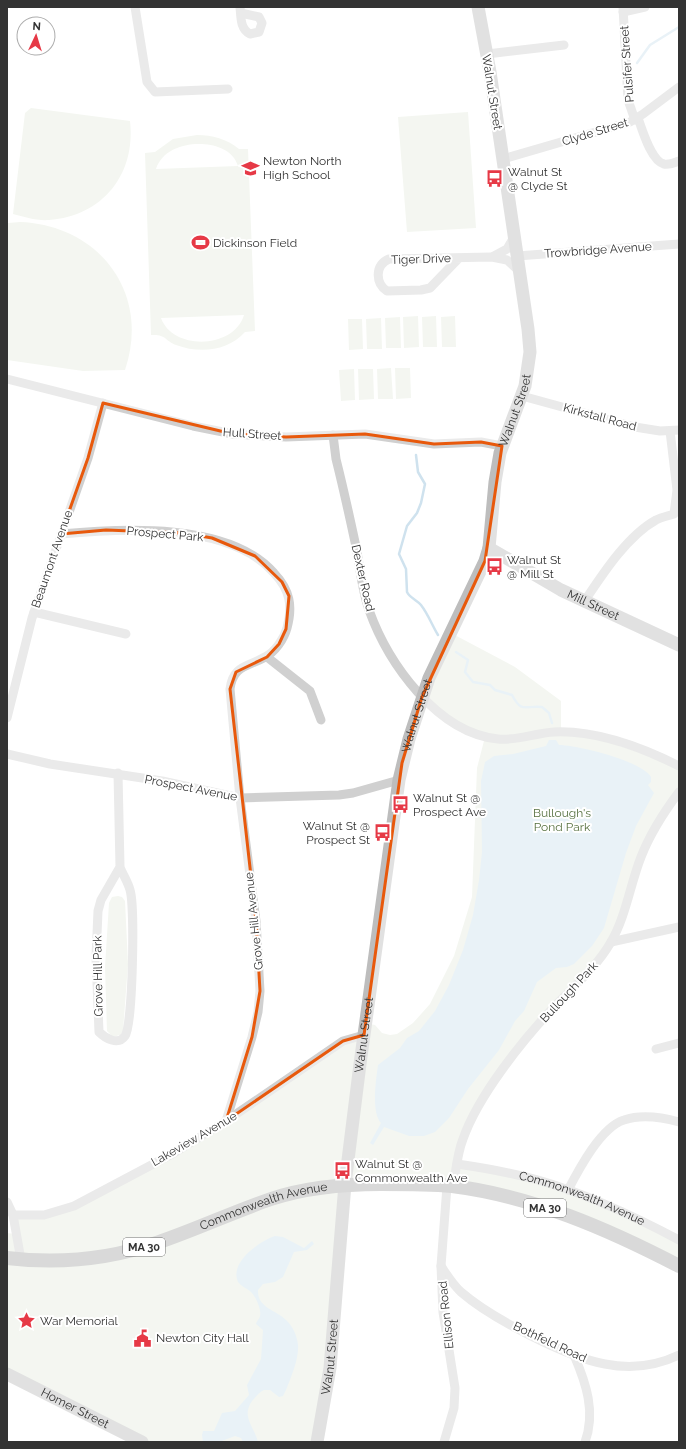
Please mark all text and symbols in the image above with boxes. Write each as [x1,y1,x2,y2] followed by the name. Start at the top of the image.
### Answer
[16,16,56,56] north arrow
[32,20,41,33] text: N
[617,25,637,103] street label: Pulsifer Street
[479,53,505,131] street label: Walnut Street
[560,115,630,149] street label: Clyde Street
[263,154,341,182] place label: Newton North High School
[240,158,260,178] school or university icon: Newton North High School
[508,165,567,193] place label: Walnut St @ Clyde St
[485,169,505,189] bus stop icon: Walnut St @ Clyde St
[190,233,210,253] sports icon: Dickinson Field
[213,236,297,250] place label: Dickinson Field
[544,239,652,261] street label: Trowbridge Avenue
[391,251,451,267] street label: Tiger Drive
[496,373,534,449] street label: Walnut Street
[562,400,638,434] street label: Kirkstall Road
[222,425,282,443] street label: Hull Street
[29,508,75,610] street label: Beaumont Avenue
[126,524,205,544] street label: Prospect Park
[349,543,377,613] street label: Dexter Road
[507,553,561,581] place label: Walnut St @ Mill St
[484,557,504,577] bus stop icon: Walnut St @ Mill St
[565,587,622,623] street label: Mill Street
[399,677,435,754] street label: Walnut Street
[143,772,239,804] street label: Prospect Avenue
[413,791,486,819] place label: Walnut St @ Prospect Ave
[390,795,410,815] bus stop icon: Walnut St @ Prospect Ave
[533,806,591,834] park label: Bullough's Pond Park
[303,819,370,847] place label: Walnut St @ Prospect St
[373,823,393,843] bus stop icon: Walnut St @ Prospect St
[242,871,266,971] street label: Grove Hill Avenue
[90,935,106,1017] street label: Grove Hill Park
[537,958,601,1025] street label: Bullough Park
[352,996,376,1074] street label: Walnut Street
[149,1109,239,1169] street label: Lakeview Avenue
[355,1157,467,1185] place label: Walnut St @ Commonwealth Ave
[332,1161,352,1181] bus stop icon: Walnut St @ Commonwealth Ave
[518,1168,647,1228] street label: Commonwealth Avenue
[198,1180,328,1233] street label: Commonwealth Avenue
[524,1199,566,1217] road number: MA 30
[123,1238,165,1256] road number: MA 30
[435,1280,457,1350] street label: Ellison Road
[17,1311,37,1331] place icon: War Memorial
[40,1314,118,1328] place label: War Memorial
[318,1319,341,1396] street label: Walnut Street
[511,1319,589,1365] street label: Bothfeld Road
[133,1328,153,1348] public building icon: Newton City Hall
[156,1331,250,1345] place label: Newton City Hall
[39,1385,111,1431] street label: Homer Street

